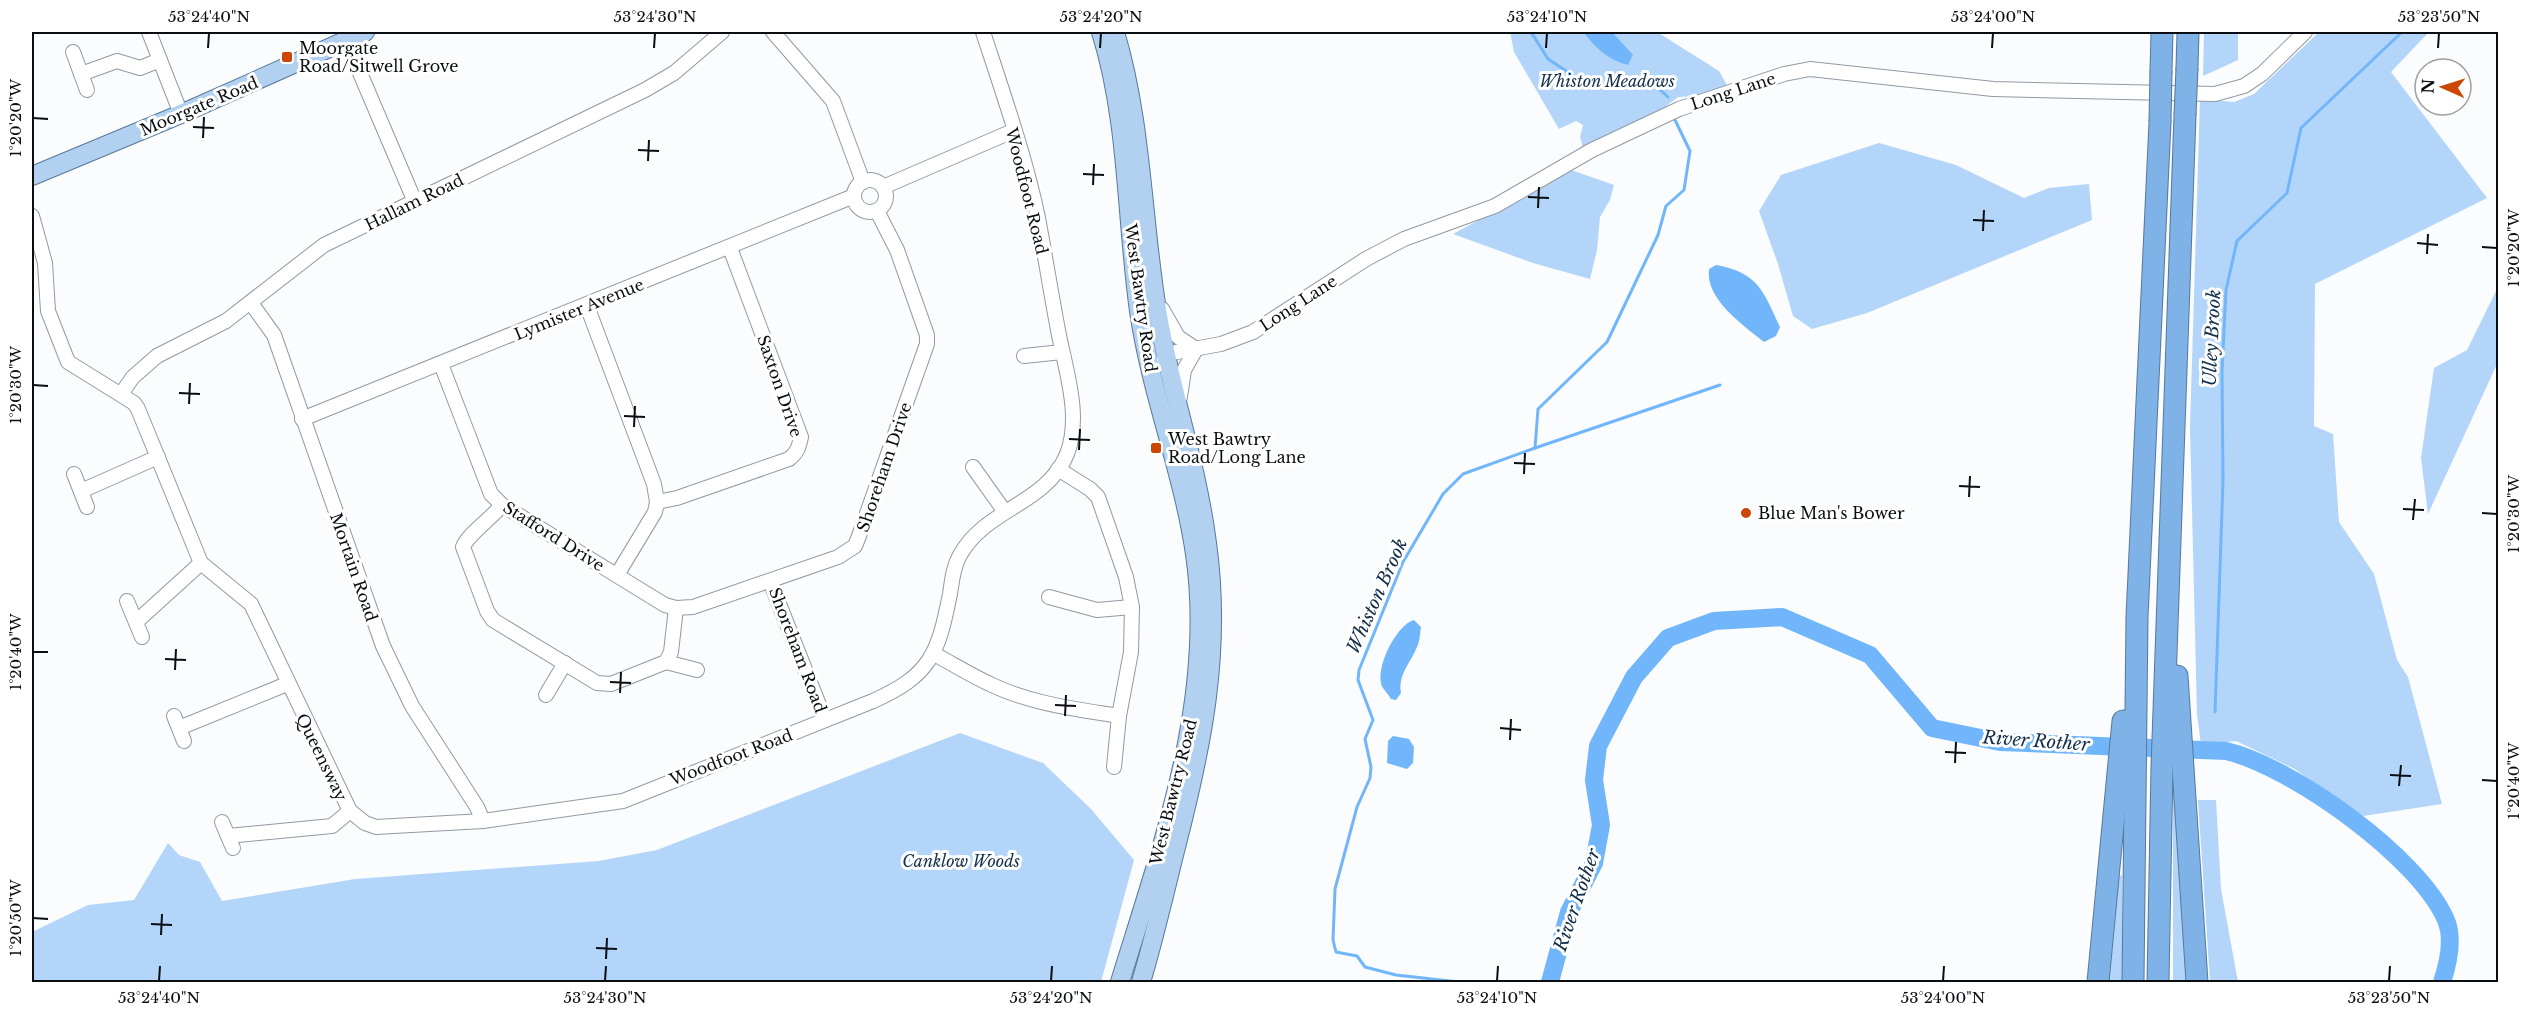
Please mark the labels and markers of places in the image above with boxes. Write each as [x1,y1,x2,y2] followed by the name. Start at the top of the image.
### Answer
[299,38,458,76] place label: Moorgate Road/Sitwell Grove
[280,50,294,64] marker: Moorgate Road/Sitwell Grove
[1167,429,1306,467] place label: West Bawtry Road/Long Lane
[1149,441,1163,455] marker: West Bawtry Road/Long Lane
[1758,503,1905,523] place label: Blue Man's Bower
[1739,506,1753,520] marker: Blue Man's Bower

